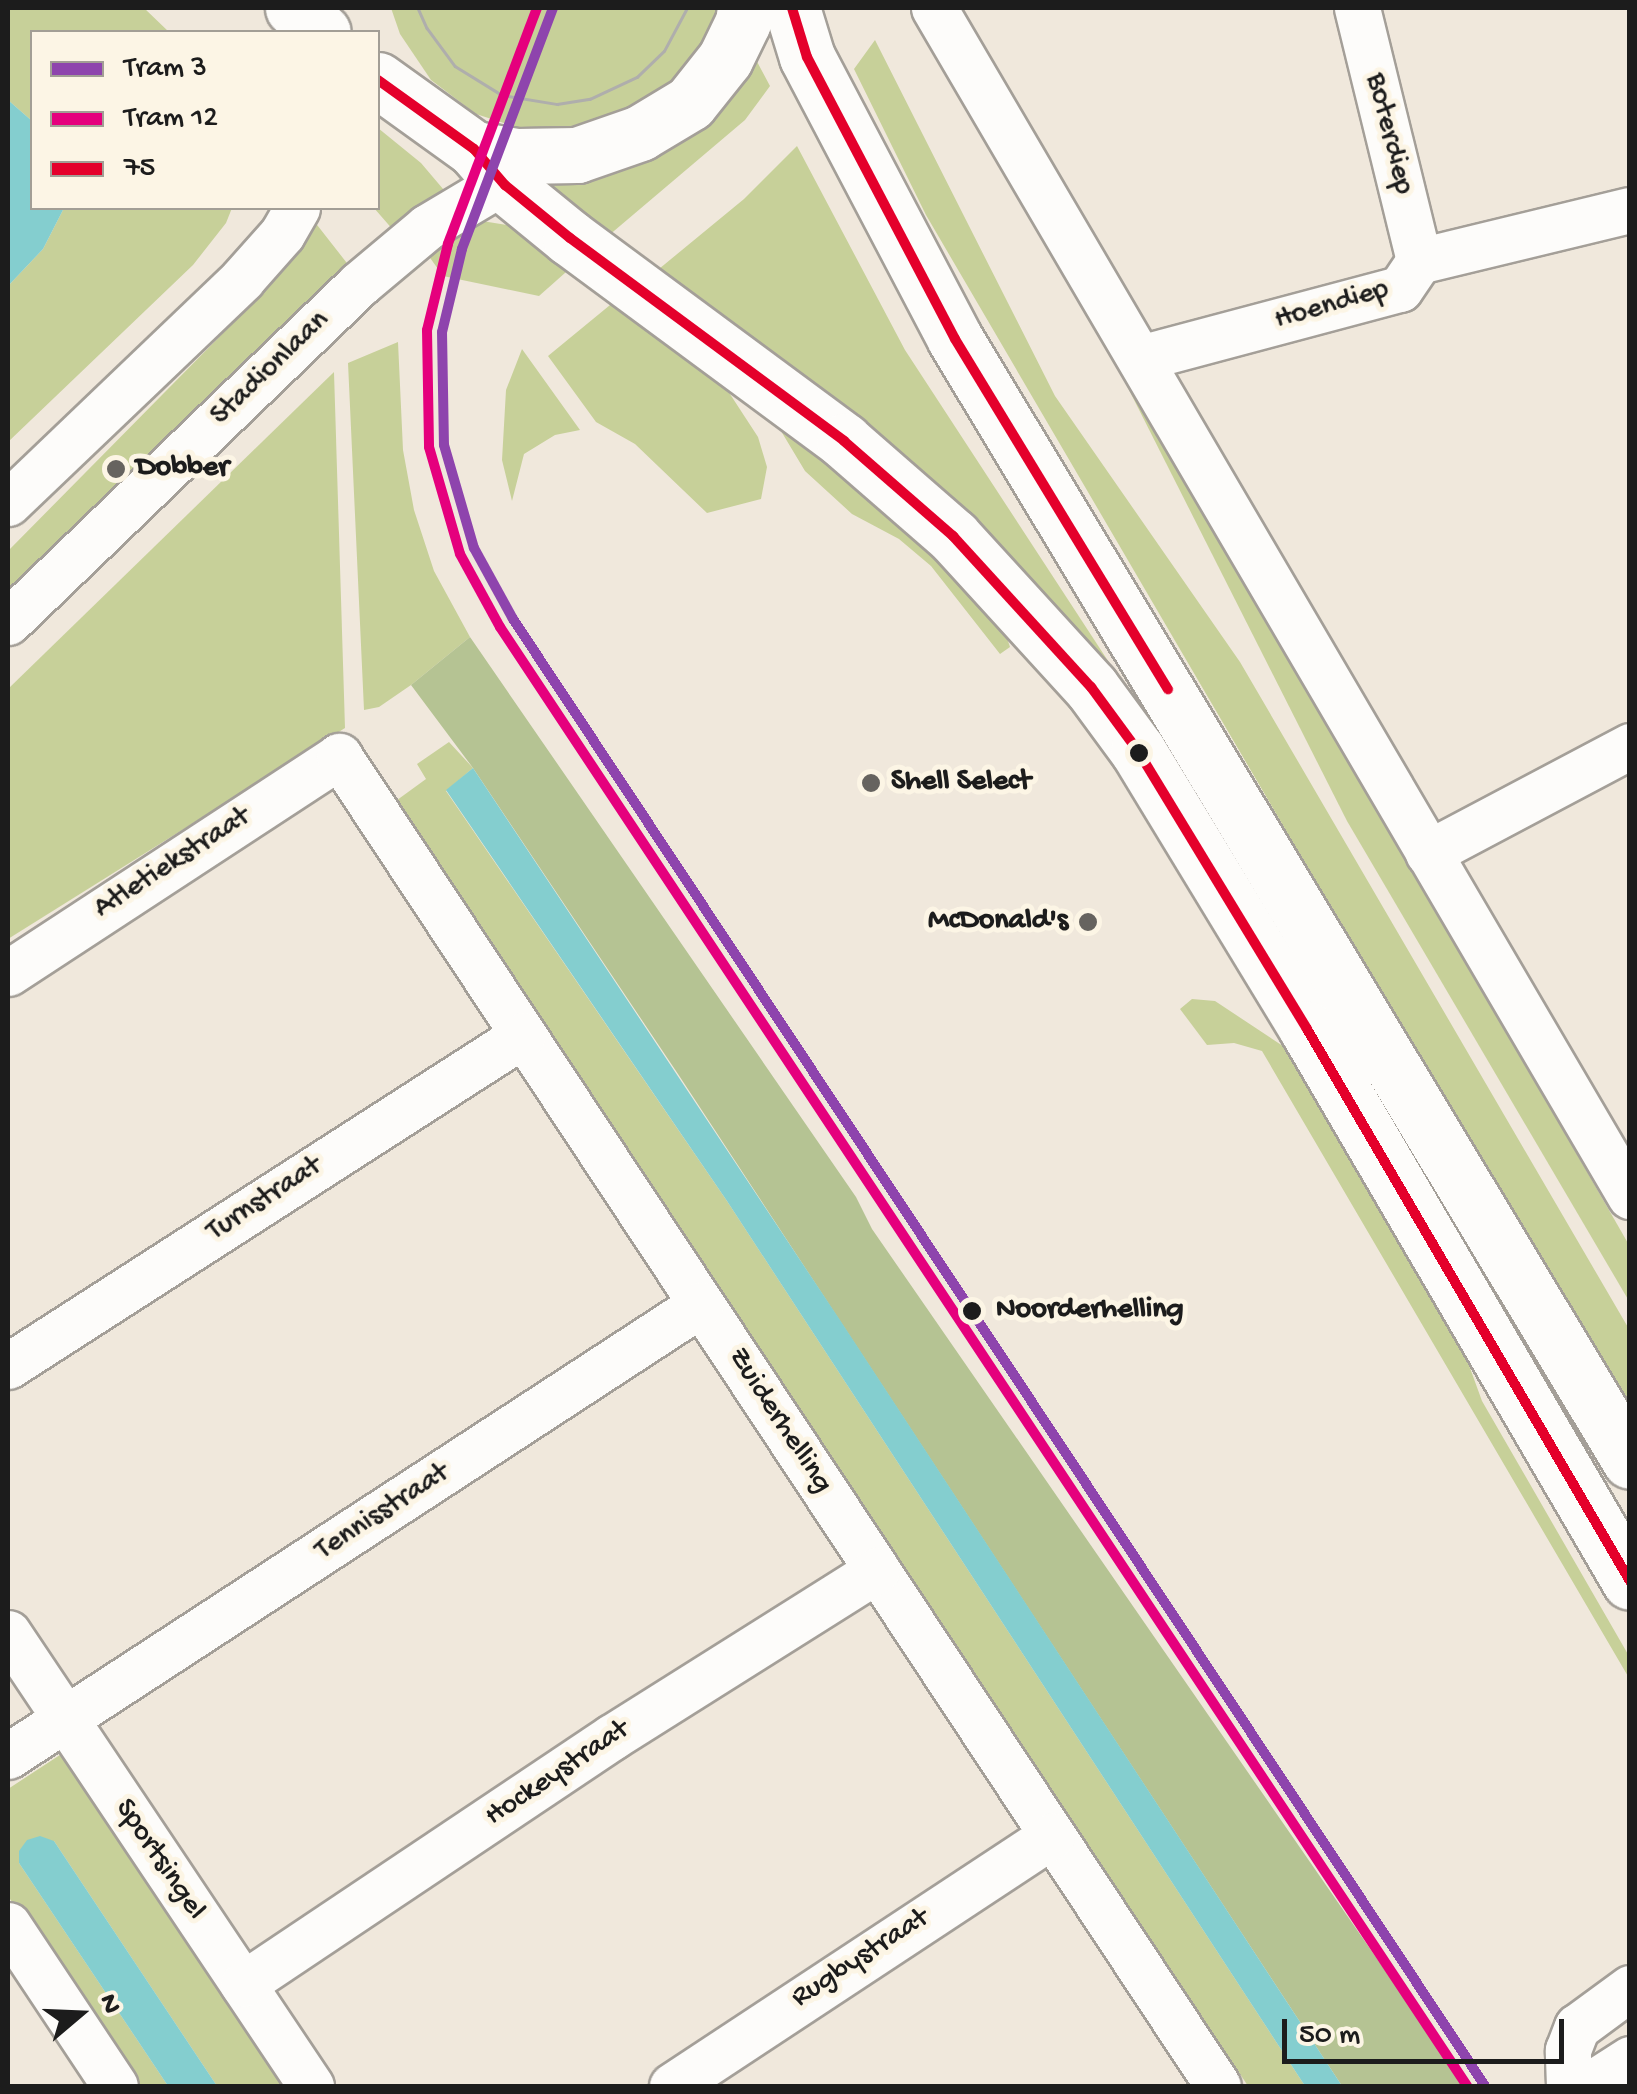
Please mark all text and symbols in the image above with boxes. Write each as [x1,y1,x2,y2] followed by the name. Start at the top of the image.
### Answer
[30,30,380,210] legend
[124,52,207,87] text: Tram 3
[1356,70,1420,198] street label: Boterdiep
[124,102,218,137] text: Tram 12
[124,152,155,187] text: 75
[1271,273,1393,339] street label: Hoendiep
[204,304,338,434] street label: Stadionlaan
[136,451,229,487] place label: Dobber
[105,458,127,480] marker: Dobber
[1129,743,1149,763] unlabelled marker
[891,765,1031,801] place label: Shell Select
[860,772,882,794] marker: Shell Select
[88,800,258,928] street label: Atletiekstraat
[928,904,1068,940] place label: McDonald's
[1077,911,1099,933] marker: McDonald's
[201,1150,329,1250] street label: Turnstraat
[996,1293,1184,1329] place label: Noorderhelling
[957,1296,987,1326] marker: Noorderhelling
[719,1341,839,1501] street label: Zuiderhelling
[309,1456,457,1570] street label: Tennisstraat
[479,1713,637,1835] street label: Hockeystraat
[105,1793,213,1927] street label: Sportsingel
[785,1901,937,2017] street label: Rugbystraat
[30,1964,130,2064] north arrow
[90,1990,127,2018] text: N
[1287,1999,1570,2061] scale bar
[1299,2019,1360,2054] text: 50 m

